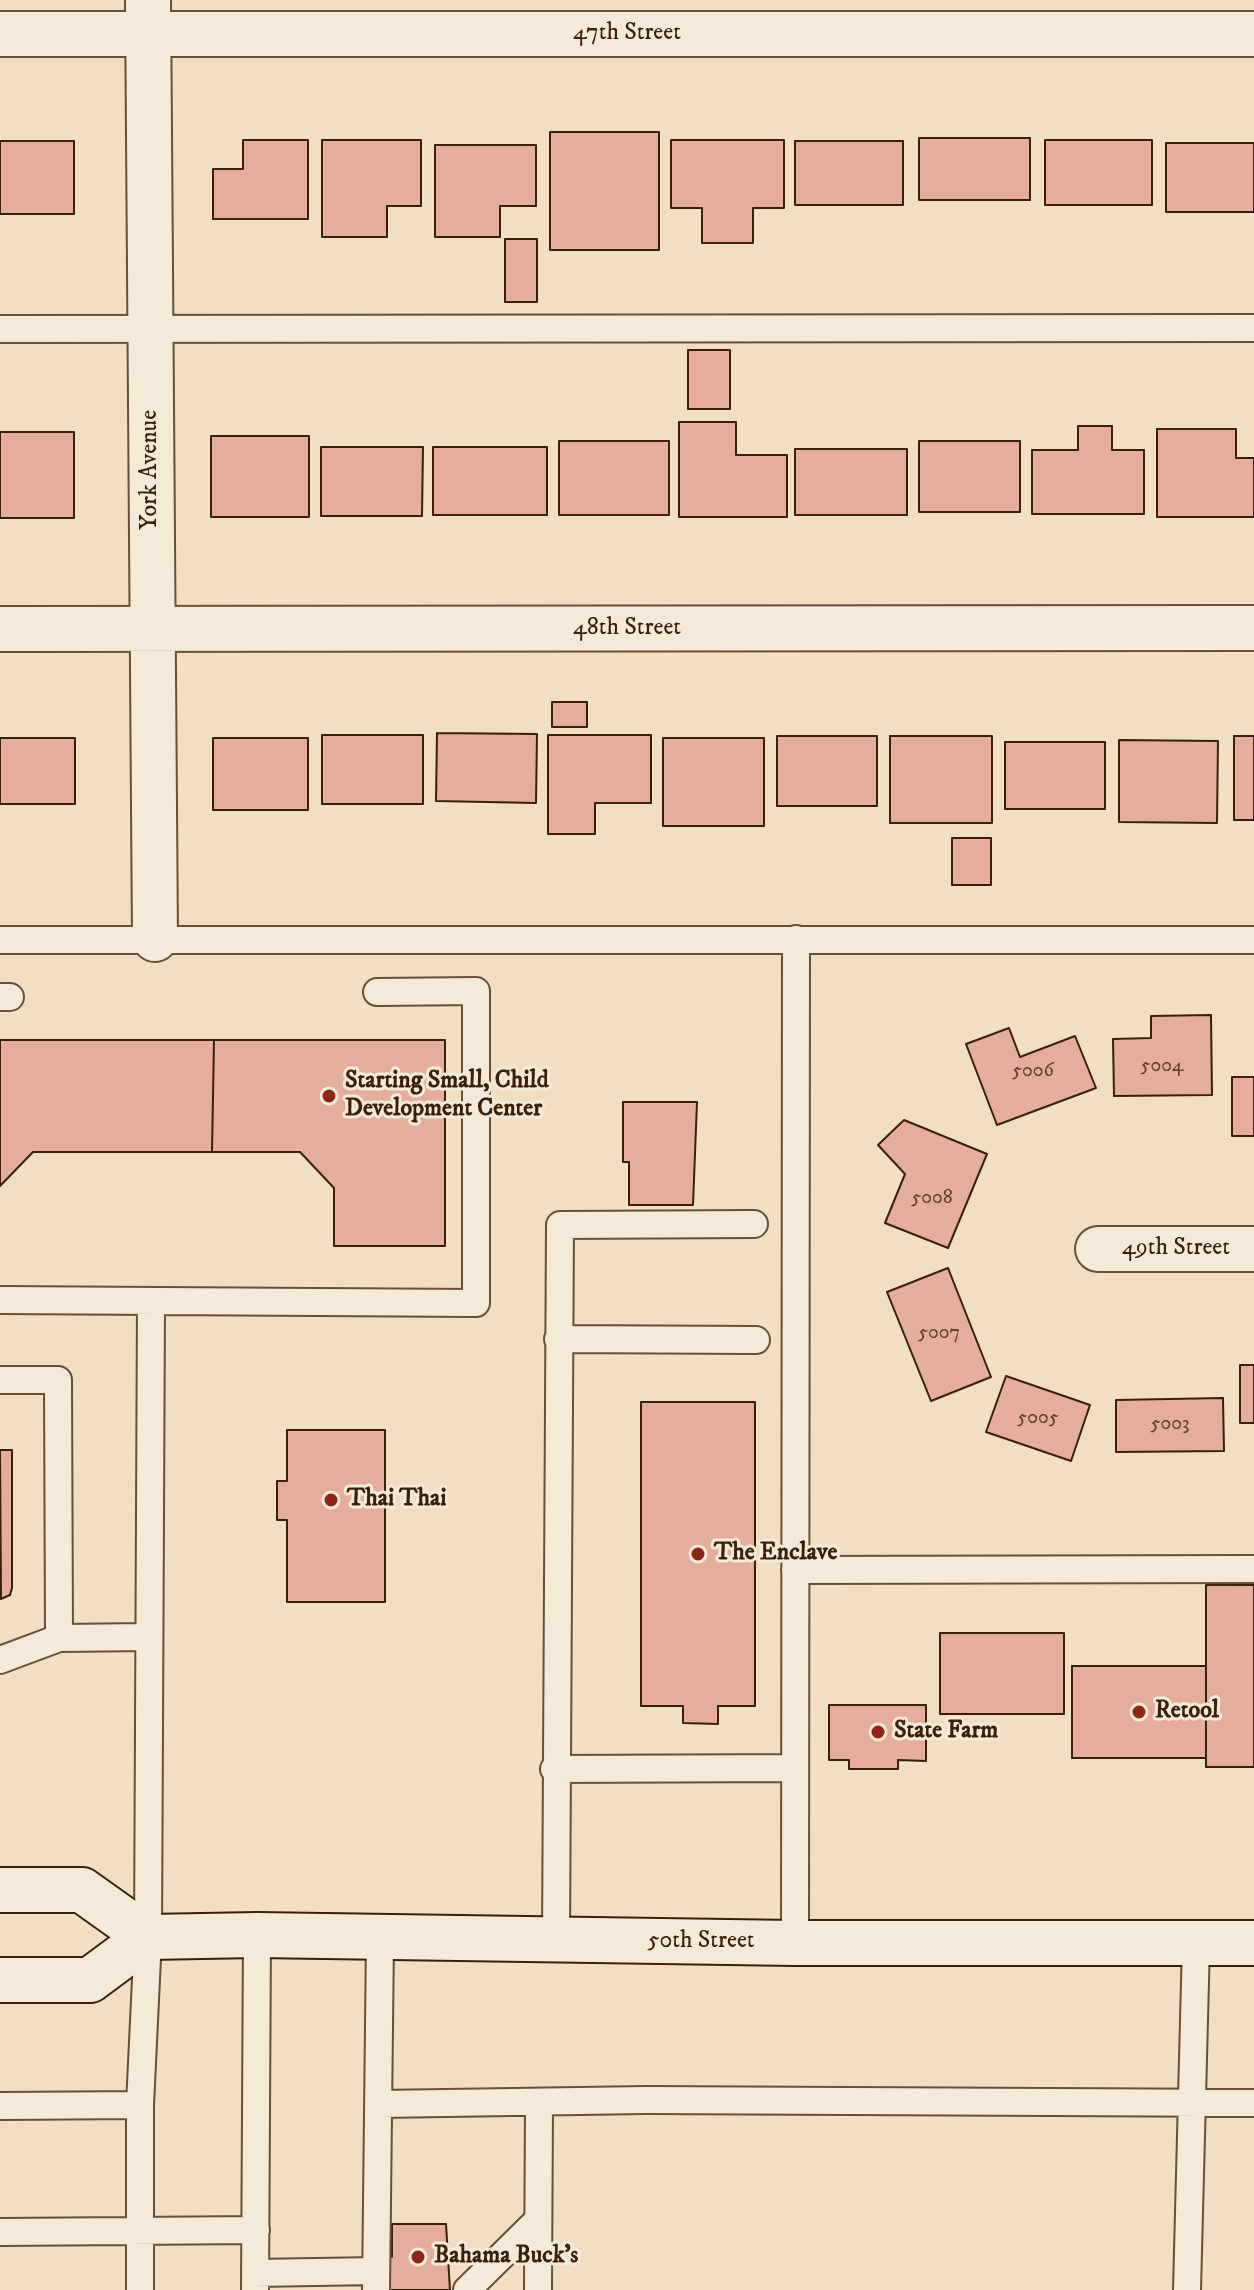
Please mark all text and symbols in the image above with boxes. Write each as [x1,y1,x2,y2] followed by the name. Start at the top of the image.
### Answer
[573,20,681,48] street label: 47th Street
[137,410,165,530] street label: York Avenue
[573,615,681,643] street label: 48th Street
[1141,1055,1183,1079] house number: 5004
[1012,1060,1054,1084] house number: 5006
[345,1068,549,1124] place label: Starting Small, Child Development Center
[320,1087,338,1105] marker: Starting Small, Child Development Center
[911,1187,953,1211] house number: 5008
[1122,1235,1230,1263] street label: 49th Street
[918,1322,960,1346] house number: 5007
[1017,1407,1059,1431] house number: 5005
[1151,1413,1189,1437] house number: 5003
[347,1486,446,1514] place label: Thai Thai
[322,1491,340,1509] marker: Thai Thai
[714,1540,837,1568] place label: The Enclave
[689,1545,707,1563] marker: The Enclave
[1155,1698,1219,1726] place label: Retool
[1130,1703,1148,1721] marker: Retool
[894,1718,998,1746] place label: State Farm
[869,1723,887,1741] marker: State Farm
[647,1928,755,1956] street label: 50th Street
[434,2243,578,2271] place label: Bahama Buck's
[409,2248,427,2266] marker: Bahama Buck's

